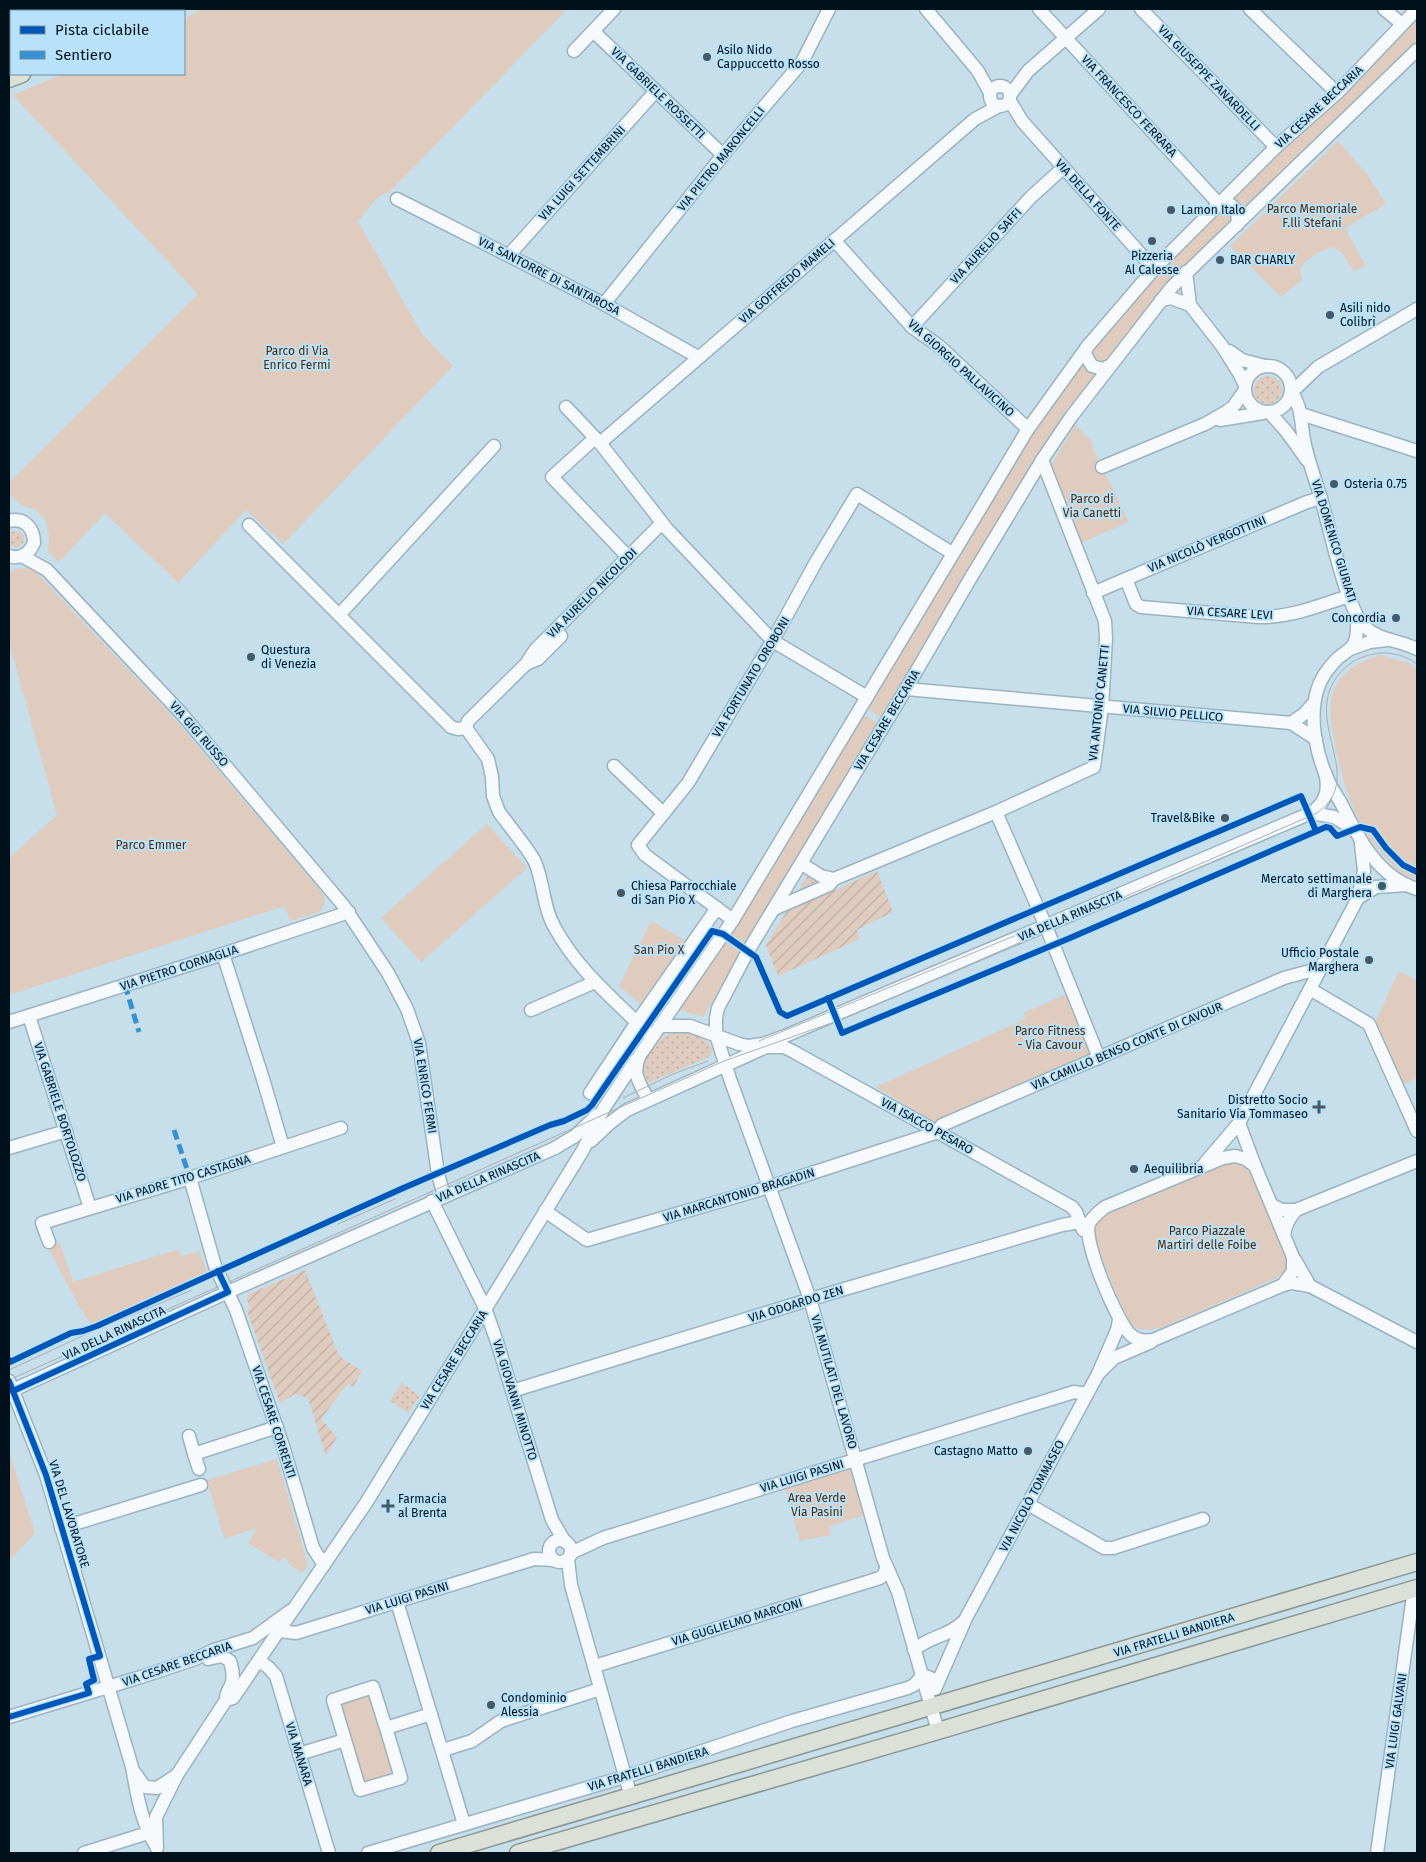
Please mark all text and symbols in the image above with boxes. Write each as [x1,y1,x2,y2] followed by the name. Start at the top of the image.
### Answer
[10,10,185,75] legend
[55,21,149,39] text: Pista ciclabile
[1155,22,1263,134] street label: VIA GIUSEPPE ZANARDELLI
[717,43,820,71] place label: Asilo Nido Cappuccetto Rosso
[608,44,708,142] street label: VIA GABRIELE ROSSETTI
[55,46,112,64] text: Sentiero
[701,51,713,63] marker: Asilo Nido Cappuccetto Rosso
[1078,52,1180,160] street label: VIA FRANCESCO FERRARA
[1272,63,1366,151] street label: VIA CESARE BECCARIA
[674,104,768,214] street label: VIA PIETRO MARONCELLI
[536,123,628,223] street label: VIA LUIGI SETTEMBRINI
[1052,156,1124,234] street label: VIA DELLA FONTE
[1267,202,1357,230] park label: Parco Memoriale F.lli Stefani
[1181,203,1246,217] place label: Lamon Italo
[1165,204,1177,216] marker: Lamon Italo
[947,205,1025,287] street label: VIA AURELIO SAFFI
[476,234,622,318] street label: VIA SANTORRE DI SANTAROSA
[1146,235,1158,247] marker: Pizzeria Al Calesse
[736,236,838,326] street label: VIA GOFFREDO MAMELI
[1125,249,1179,277] place label: Pizzeria Al Calesse
[1230,253,1295,267] place label: BAR CHARLY
[1214,254,1226,266] marker: BAR CHARLY
[1340,301,1391,329] place label: Asili nido Colibrì
[1324,309,1336,321] marker: Asili nido Colibrì
[905,317,1017,419] street label: VIA GIORGIO PALLAVICINO
[263,344,331,372] park label: Parco di Via Enrico Fermi
[1344,477,1407,491] place label: Osteria 0.75
[1309,478,1359,604] street label: VIA DOMENICO GIURIATI
[1328,478,1340,490] marker: Osteria 0.75
[1063,492,1121,520] park label: Parco di Via Canetti
[1145,512,1268,575] street label: VIA NICOLÒ VERGOTTINI
[544,545,640,641] street label: VIA AURELIO NICOLODI
[1187,604,1273,622] street label: VIA CESARE LEVI
[1332,611,1386,625] place label: Concordia
[1390,612,1402,624] marker: Concordia
[709,614,793,740] street label: VIA FORTUNATO OROBONI
[261,643,316,671] place label: Questura di Venezia
[1086,644,1112,762] street label: VIA ANTONIO CANETTI
[245,651,257,663] marker: Questura di Venezia
[851,667,923,773] street label: VIA CESARE BECCARIA
[167,698,231,770] street label: VIA GIGI RUSSO
[1122,702,1224,724] street label: VIA SILVIO PELLICO
[1151,811,1215,825] place label: Travel&Bike
[1219,812,1231,824] marker: Travel&Bike
[116,838,187,852] park label: Parco Emmer
[1261,872,1372,900] place label: Mercato settimanale di Marghera
[631,879,737,907] place label: Chiesa Parrocchiale di San Pio X
[1376,880,1388,892] marker: Mercato settimanale di Marghera
[615,887,627,899] marker: Chiesa Parrocchiale di San Pio X
[1016,888,1124,944] street label: VIA DELLA RINASCITA
[118,942,240,994] street label: VIA PIETRO CORNAGLIA
[634,943,685,957] park label: San Pio X
[1281,946,1359,974] place label: Ufficio Postale Marghera
[1363,954,1375,966] marker: Ufficio Postale Marghera
[1029,999,1225,1093] street label: VIA CAMILLO BENSO CONTE DI CAVOUR
[1015,1024,1086,1052] park label: Parco Fitness - Via Cavour
[411,1037,439,1135] street label: VIA ENRICO FERMI
[31,1041,89,1183] street label: VIA GABRIELE BORTOLOZZO
[1177,1093,1308,1121] place label: Distretto Socio Sanitario Via Tommaseo
[878,1095,976,1157] street label: VIA ISACCO PESARO
[1312,1100,1326,1114] marker: Distretto Socio Sanitario Via Tommaseo
[434,1149,542,1205] street label: VIA DELLA RINASCITA
[114,1152,252,1206] street label: VIA PADRE TITO CASTAGNA
[1144,1162,1204,1176] place label: Aequilibria
[1128,1163,1140,1175] marker: Aequilibria
[661,1165,817,1225] street label: VIA MARCANTONIO BRAGADIN
[1157,1224,1257,1252] park label: Parco Piazzale Martiri delle Foibe
[747,1283,845,1325] street label: VIA ODOARDO ZEN
[60,1303,168,1363] street label: VIA DELLA RINASCITA
[418,1308,490,1412] street label: VIA CESARE BECCARIA
[808,1313,860,1451] street label: VIA MUTILATI DEL LAVORO
[490,1338,540,1462] street label: VIA GIOVANNI MINOTTO
[249,1364,299,1480] street label: VIA CESARE CORRENTI
[996,1437,1067,1554] street label: VIA NICOLÒ TOMMASEO
[934,1444,1018,1458] place label: Castagno Matto
[1022,1445,1034,1457] marker: Castagno Matto
[759,1457,845,1495] street label: VIA LUIGI PASINI
[46,1458,92,1570] street label: VIA DEL LAVORATORE
[788,1491,846,1519] park label: Area Verde Via Pasini
[398,1492,447,1520] place label: Farmacia al Brenta
[382,1500,394,1512] marker: Farmacia al Brenta
[364,1579,450,1617] street label: VIA LUIGI PASINI
[670,1595,804,1649] street label: VIA GUGLIELMO MARCONI
[1112,1610,1236,1660] street label: VIA FRATELLI BANDIERA
[120,1639,234,1689] street label: VIA CESARE BECCARIA
[1382,1672,1410,1770] street label: VIA LUIGI GALVANI
[501,1691,567,1719] place label: Condominio Alessia
[485,1699,497,1711] marker: Condominio Alessia
[283,1721,315,1788] street label: VIA MANARA
[586,1744,710,1794] street label: VIA FRATELLI BANDIERA

